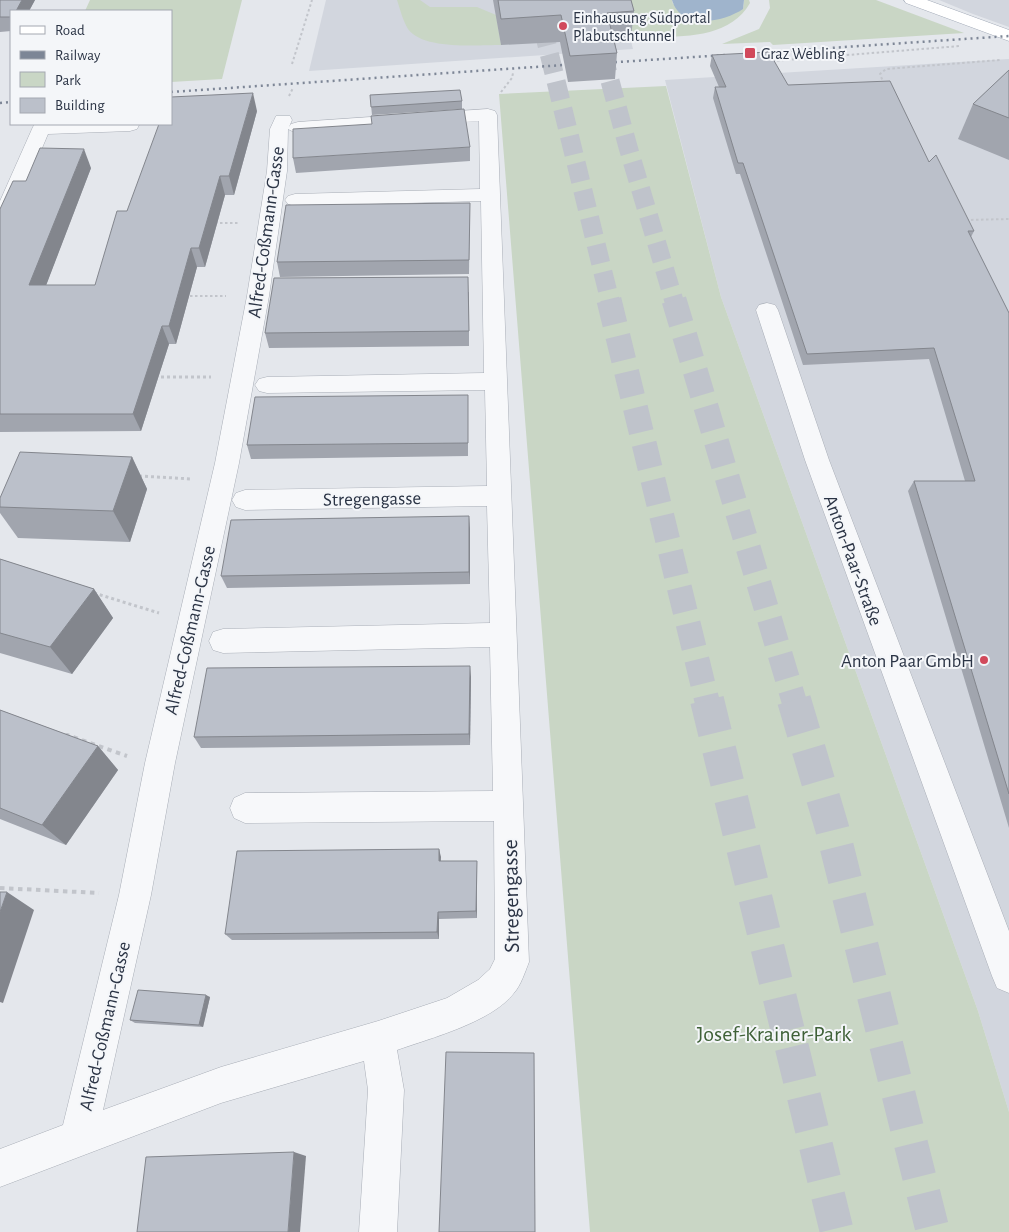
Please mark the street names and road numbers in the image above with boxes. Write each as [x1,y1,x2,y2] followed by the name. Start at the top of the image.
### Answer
[245,145,288,319] street label: Alfred-Coßmann-Gasse
[323,489,421,510] street label: Stregengasse
[820,493,885,628] street label: Anton-Paar-Straße
[162,544,219,717] street label: Alfred-Coßmann-Gasse
[499,839,523,953] street label: Stregengasse
[77,940,134,1113] street label: Alfred-Coßmann-Gasse

